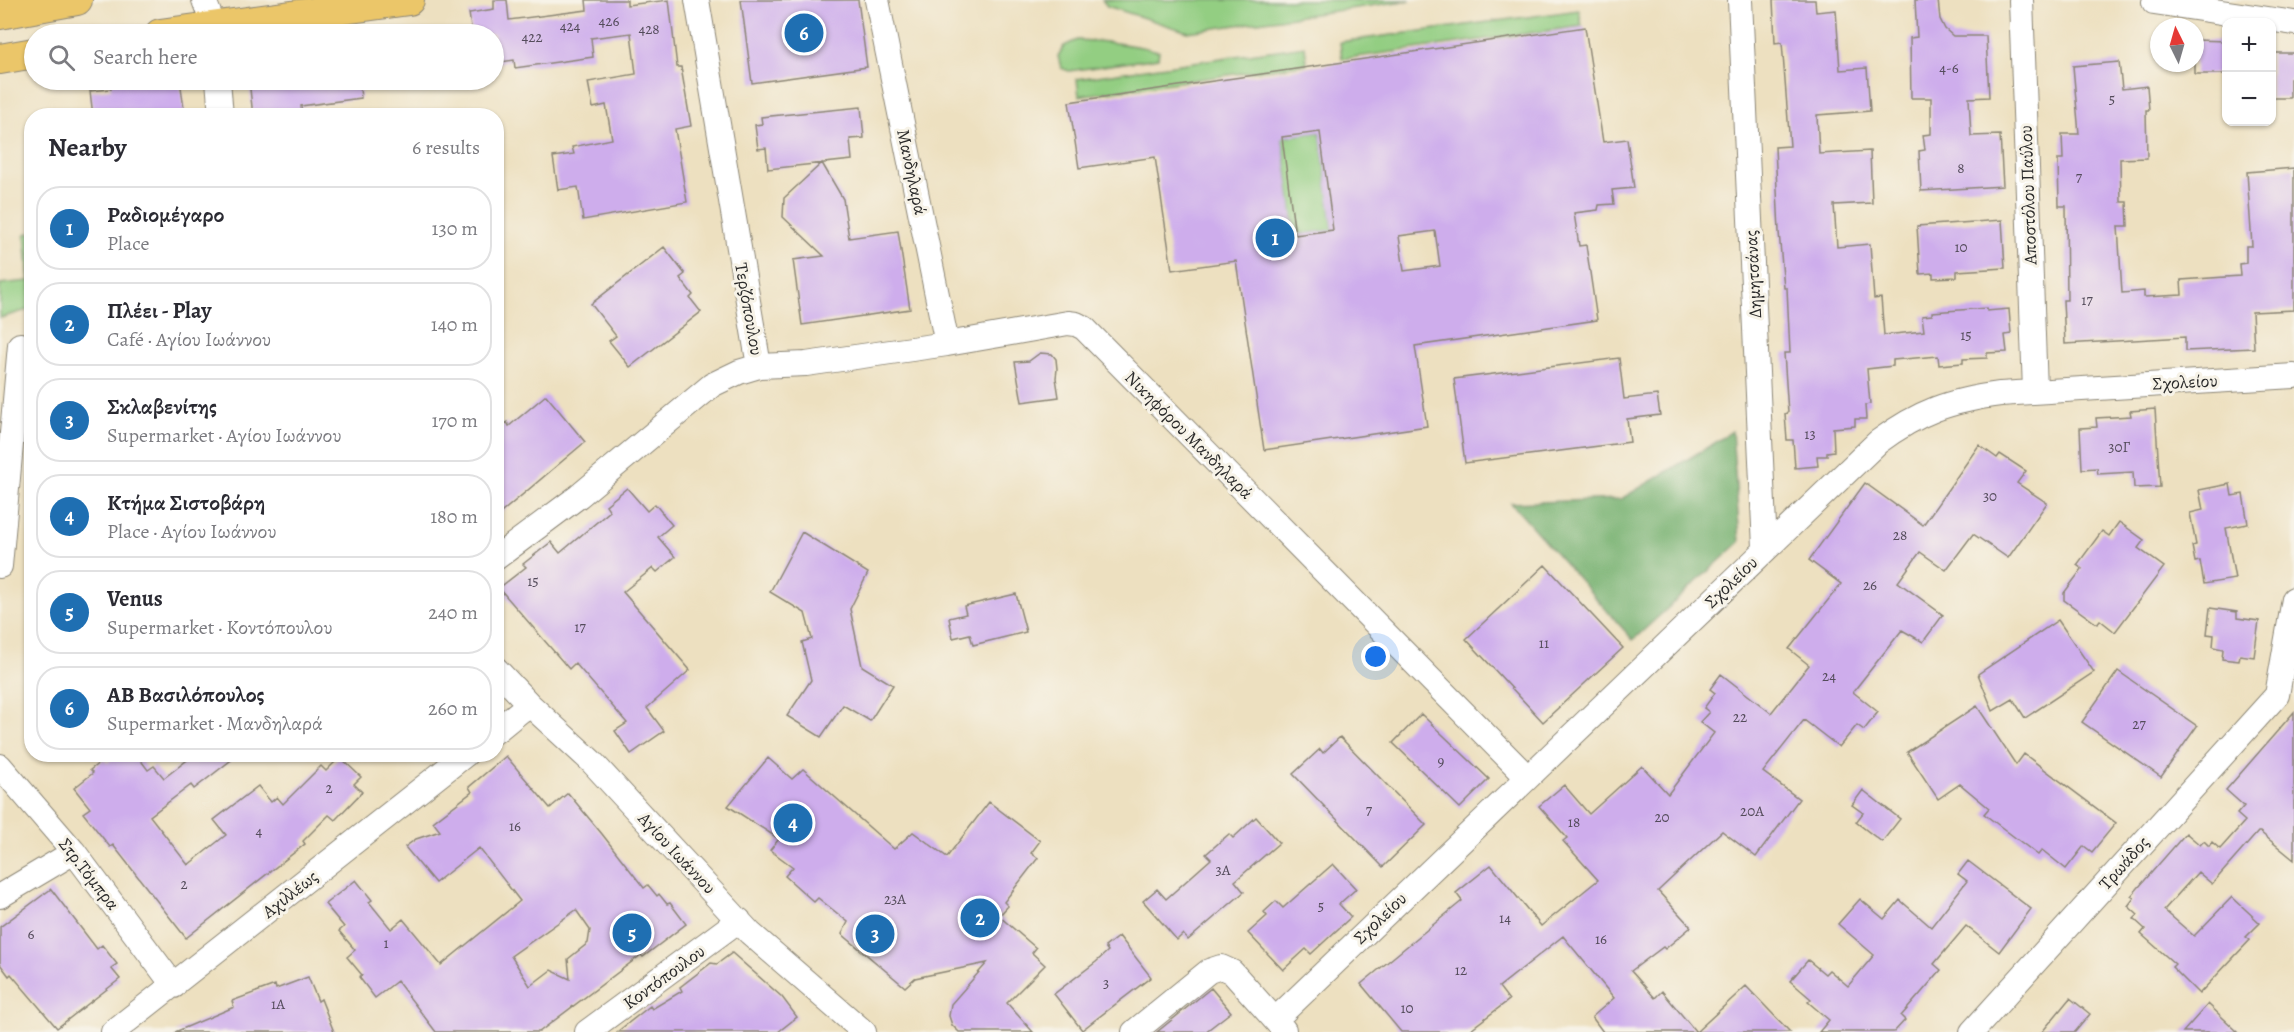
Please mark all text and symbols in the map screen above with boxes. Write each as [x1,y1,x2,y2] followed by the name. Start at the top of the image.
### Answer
[784,10,824,56] pin: 6
[599,11,619,31] house number: 426
[560,16,581,36] house number: 424
[2150,18,2204,72] north arrow
[2222,18,2276,126] map controls
[2222,18,2276,72] button: +
[638,19,660,39] house number: 428
[24,24,504,90] search box
[521,27,543,47] house number: 422
[45,41,78,74] icon: search
[93,42,198,72] text: Search here
[1939,58,1959,78] house number: 4-6
[2222,72,2276,126] button: −
[2109,89,2115,109] house number: 5
[2014,125,2042,266] street label: Αποστόλου Παύλου
[891,127,933,217] street label: Μανδηλαρά
[48,130,127,165] text: Nearby
[412,134,480,161] text: 6 results
[1957,158,1965,178] house number: 8
[2076,167,2083,187] house number: 7
[107,200,224,230] text: Ραδιομέγαρο
[66,215,73,242] text: 1
[432,215,478,242] text: 130 m
[1256,216,1294,260] pin: 1
[1739,229,1767,319] street label: Δημητσάνας
[107,230,149,257] text: Place
[1954,237,1968,257] house number: 10
[729,261,769,357] street label: Τερζόπουλου
[2081,290,2093,310] house number: 17
[107,296,211,326] text: Πλέει - Play
[65,311,74,338] text: 2
[431,311,478,338] text: 140 m
[1960,325,1972,345] house number: 15
[107,326,271,353] text: Café · Αγίου Ιωάννου
[1120,366,1259,505] street label: Νικηφόρου Μανδηλαρά
[2152,368,2218,396] street label: Σχολείου
[107,392,217,422] text: Σκλαβενίτης
[65,407,74,434] text: 3
[432,407,478,434] text: 170 m
[107,422,342,449] text: Supermarket · Αγίου Ιωάννου
[1804,424,1816,444] house number: 13
[2108,437,2130,457] house number: 30Γ
[1983,486,1997,506] house number: 30
[107,488,265,518] text: Κτήμα Σιστοβάρη
[65,503,74,530] text: 4
[430,503,478,530] text: 180 m
[107,518,277,545] text: Place · Αγίου Ιωάννου
[1893,525,1907,545] house number: 28
[1699,551,1763,613] street label: Σχολείου
[527,571,539,591] house number: 15
[1863,575,1877,595] house number: 26
[107,584,163,614] text: Venus
[65,599,74,626] text: 5
[428,599,478,626] text: 240 m
[107,614,333,641] text: Supermarket · Κοντόπουλου
[574,617,586,637] house number: 17
[1539,633,1549,653] house number: 11
[1361,642,1390,671] your location
[1822,666,1836,686] house number: 24
[107,680,265,710] text: ΑΒ Βασιλόπουλος
[65,695,74,722] text: 6
[428,695,478,722] text: 260 m
[1733,707,1747,727] house number: 22
[107,710,323,737] text: Supermarket · Μανδηλαρά
[2132,714,2146,734] house number: 27
[1438,751,1445,771] house number: 9
[325,778,333,798] house number: 2
[774,800,812,846] pin: 4
[1366,800,1373,820] house number: 7
[1740,801,1764,821] house number: 20Α
[632,806,721,899] street label: Αγίου Ιωάννου
[1654,807,1670,827] house number: 20
[1568,812,1580,832] house number: 18
[509,816,521,836] house number: 16
[256,821,263,841] house number: 4
[2093,831,2155,895] street label: Τρωάδος
[53,833,125,915] street label: Στρ.Τόμπρα
[1215,860,1231,880] house number: 3Α
[256,865,323,924] street label: Αχιλλέως
[180,874,188,894] house number: 2
[1348,887,1412,949] street label: Σχολείου
[884,889,906,909] house number: 23Α
[960,896,1000,940] pin: 2
[1318,896,1324,916] house number: 5
[1499,908,1511,928] house number: 14
[612,910,652,956] pin: 5
[856,912,894,956] pin: 3
[28,924,35,944] house number: 6
[1595,929,1607,949] house number: 16
[383,933,389,953] house number: 1
[618,939,710,1015] street label: Κοντόπουλου
[1455,960,1467,980] house number: 12
[1103,973,1109,993] house number: 3
[271,994,285,1014] house number: 1Α
[1400,998,1414,1018] house number: 10

